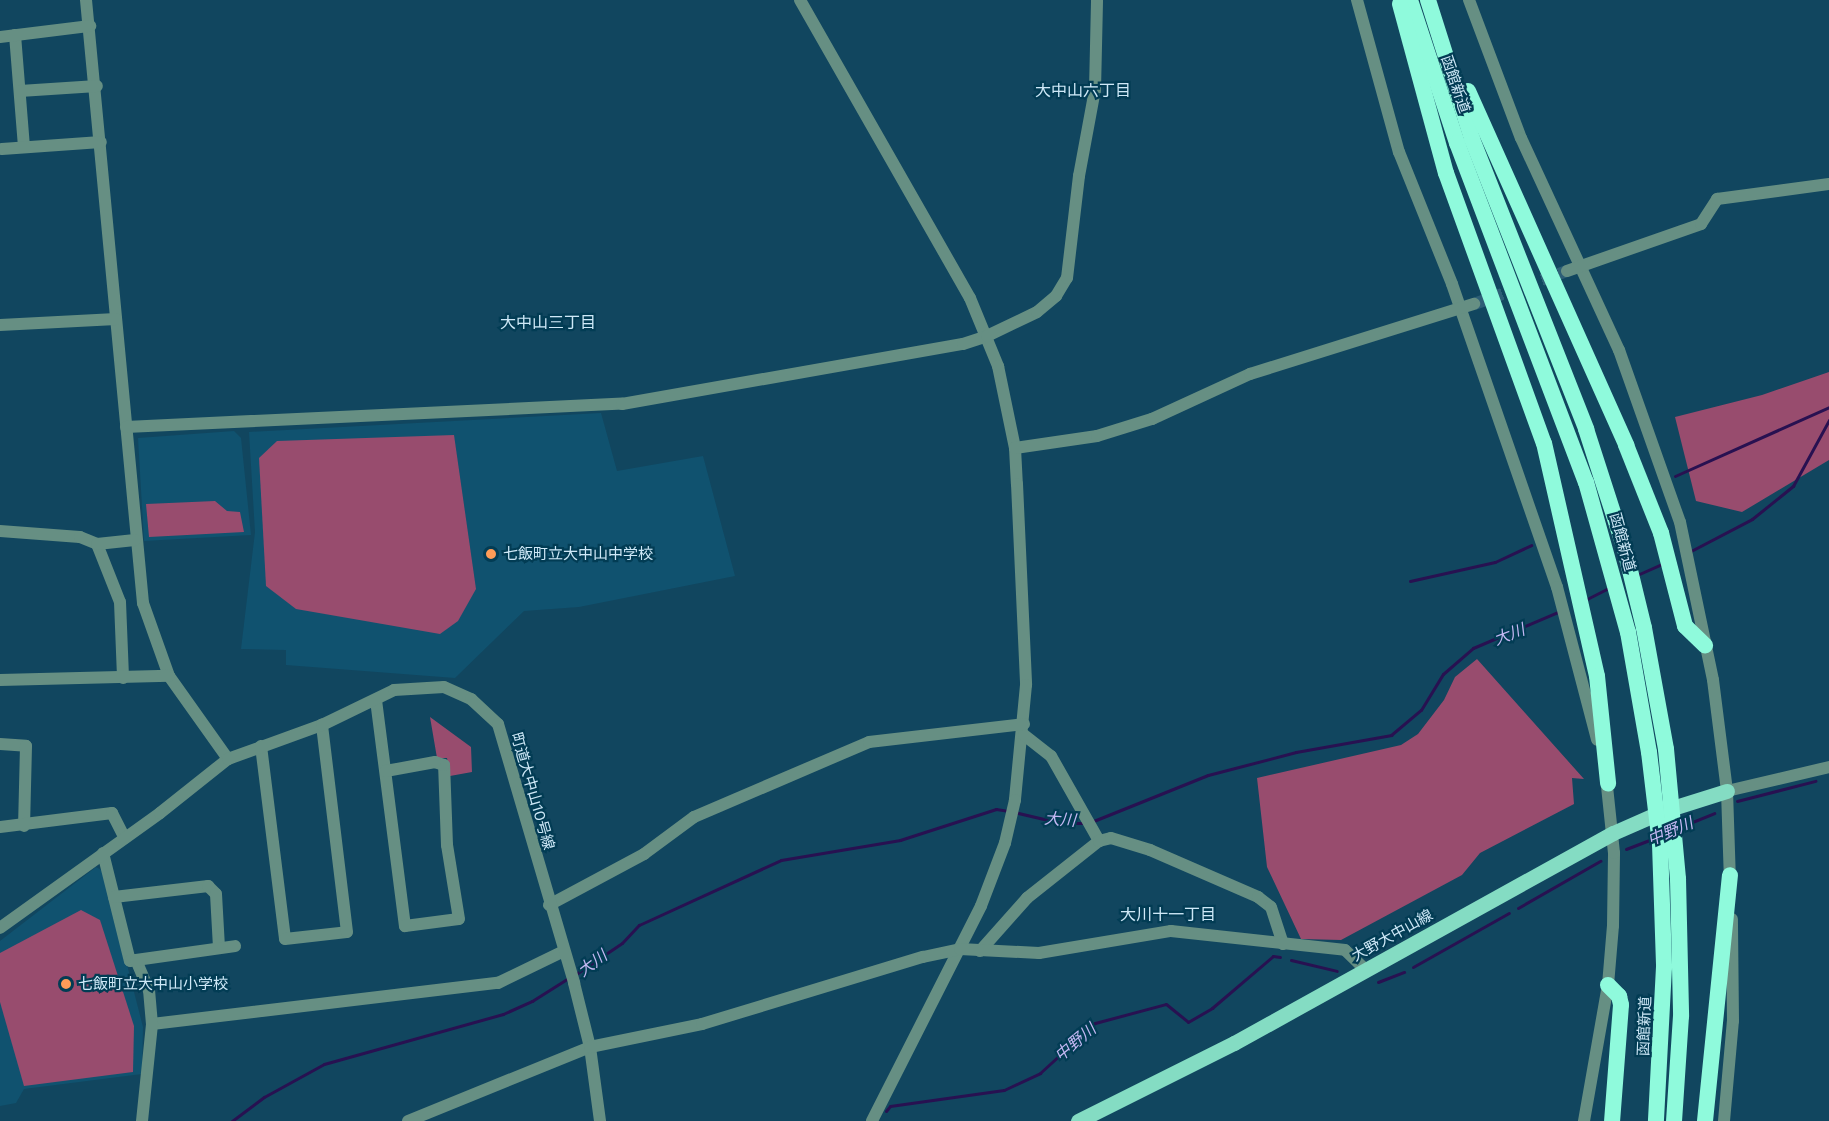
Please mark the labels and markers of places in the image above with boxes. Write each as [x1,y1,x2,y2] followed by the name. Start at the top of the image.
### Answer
[503,545,653,563] place label: 七飯町立大中山中学校
[484,547,498,561] marker: 七飯町立大中山中学校
[78,975,228,993] place label: 七飯町立大中山小学校
[59,977,73,991] marker: 七飯町立大中山小学校

